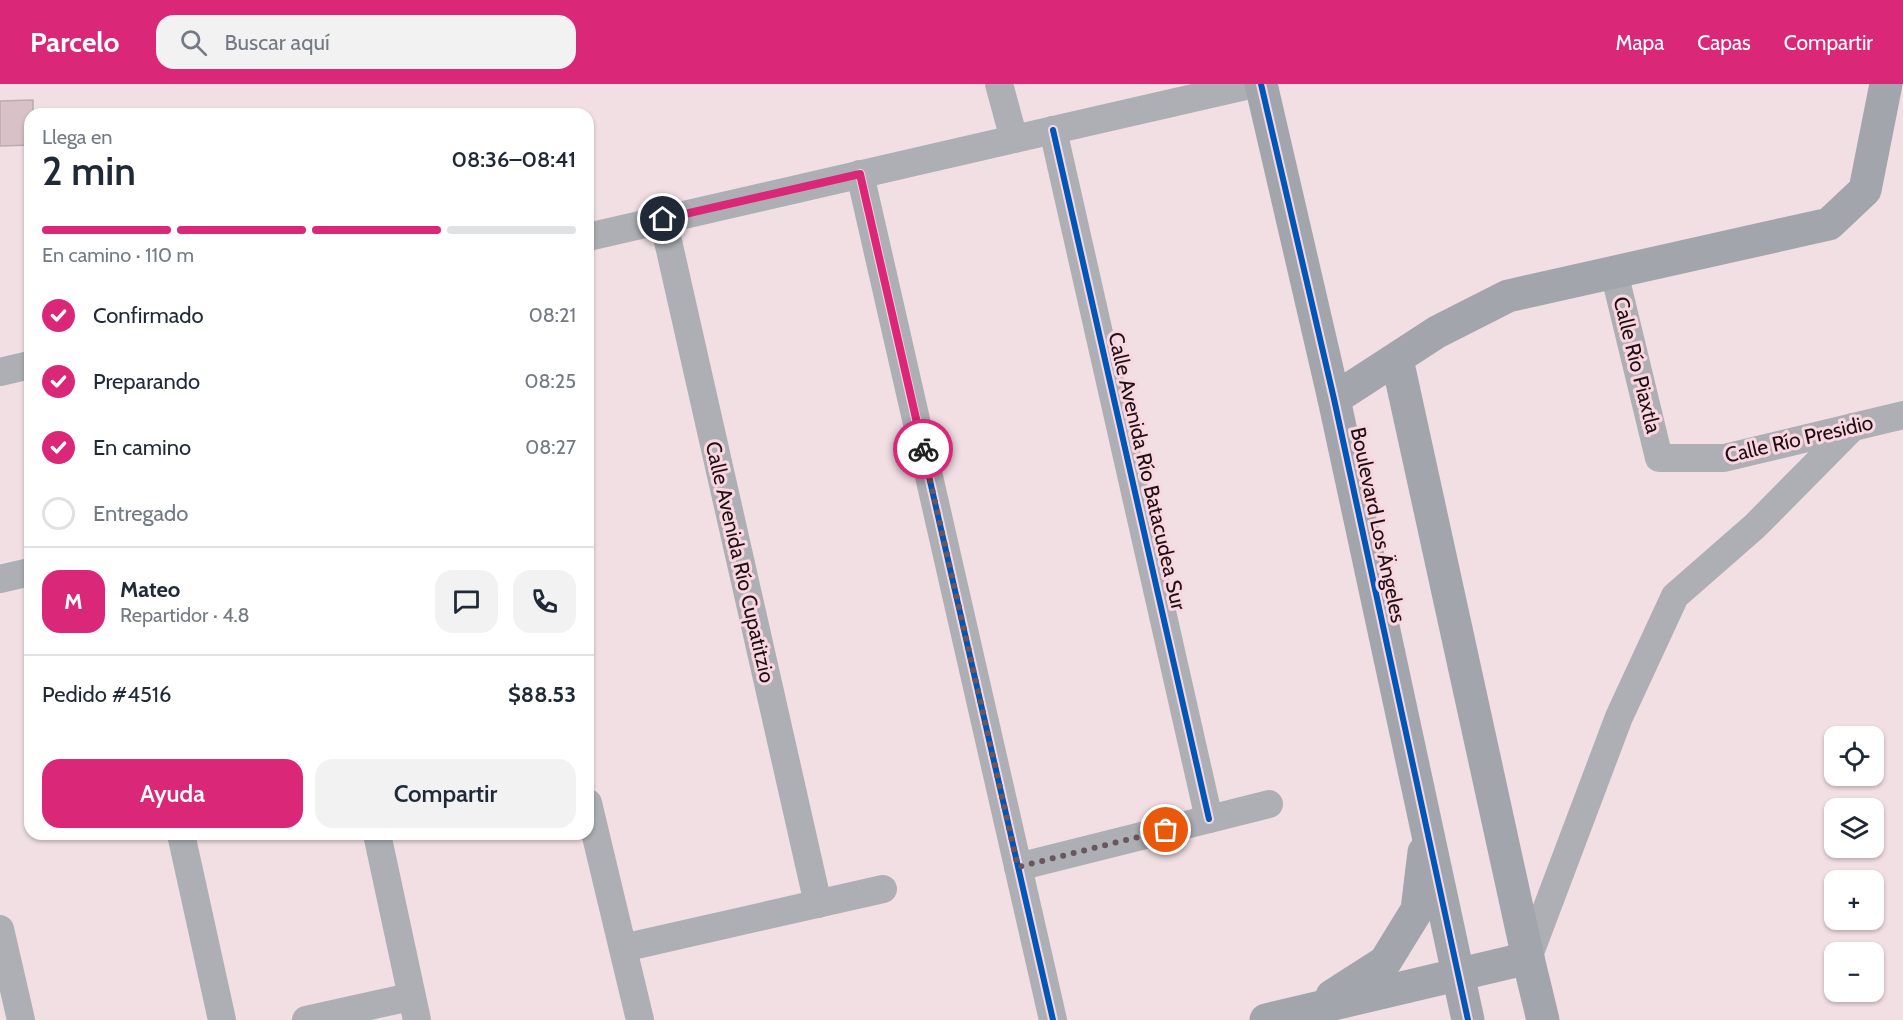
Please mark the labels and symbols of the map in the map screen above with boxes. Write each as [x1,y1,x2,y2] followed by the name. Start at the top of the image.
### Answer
[637,193,688,244] pin
[1608,294,1667,436] street label: Calle Río Piaxtla
[1103,330,1192,613] street label: Calle Avenida Río Batacudea Sur
[1722,409,1875,468] street label: Calle Río Presidio
[893,419,953,479] courier
[1346,425,1411,625] street label: Boulevard Los Ängeles
[701,439,780,685] street label: Calle Avenida Río Cupatitzio
[1140,804,1191,855] pin

